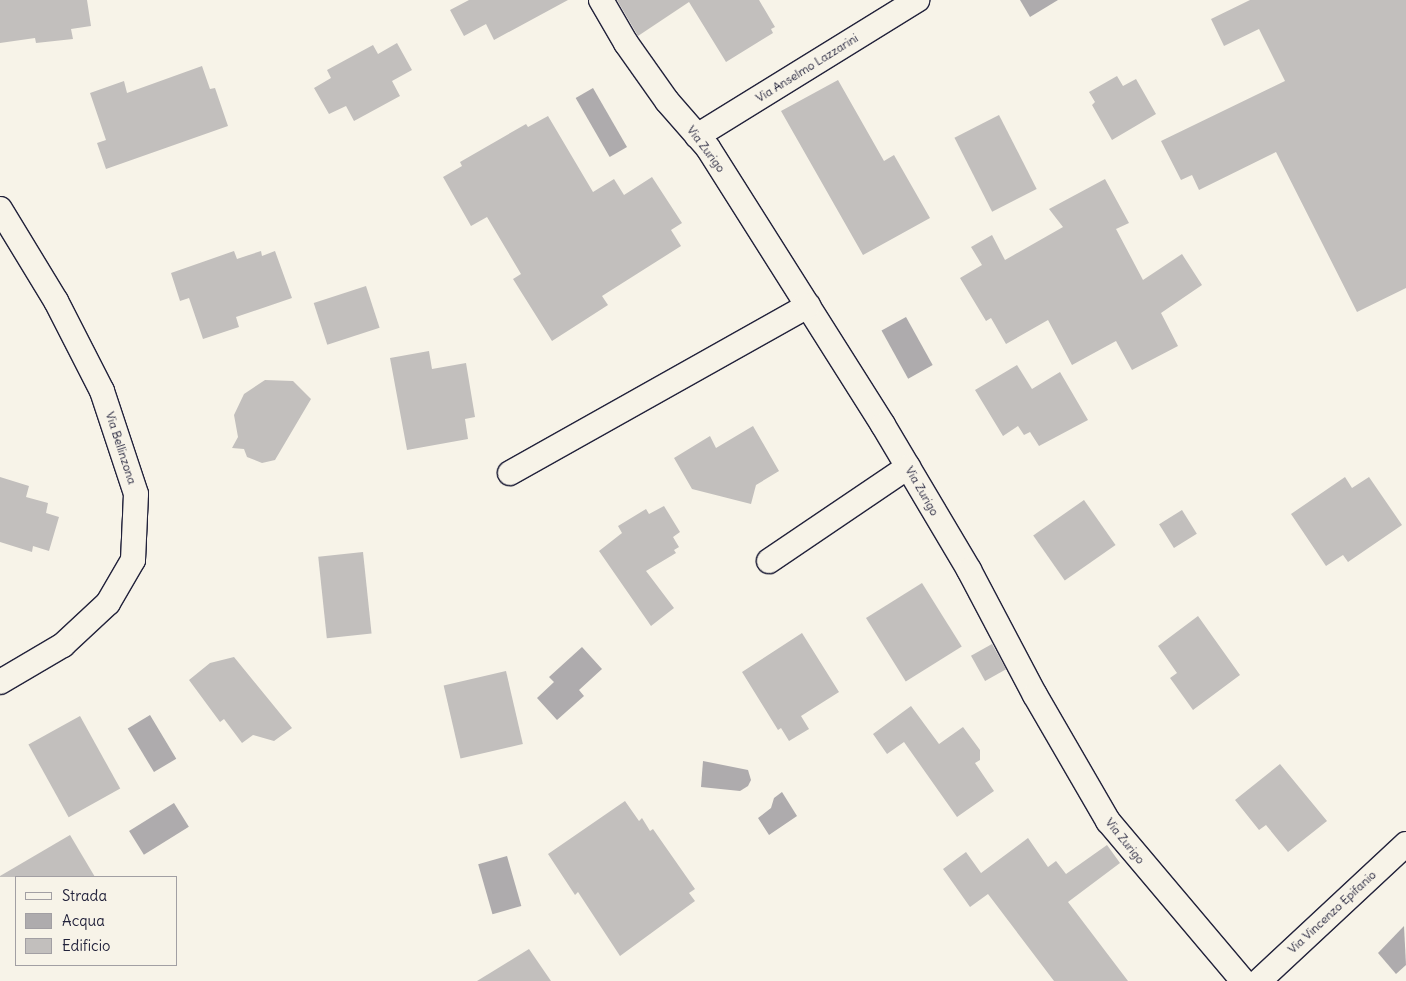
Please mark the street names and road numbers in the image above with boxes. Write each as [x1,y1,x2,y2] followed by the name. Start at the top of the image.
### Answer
[753,31,861,105] street label: Via Anselmo Lazzarini
[684,123,728,175] street label: Via Zurigo
[102,410,140,486] street label: Via Bellinzona
[902,464,942,518] street label: Via Zurigo
[1102,815,1148,867] street label: Via Zurigo
[1285,867,1379,957] street label: Via Vincenzo Epifanio

